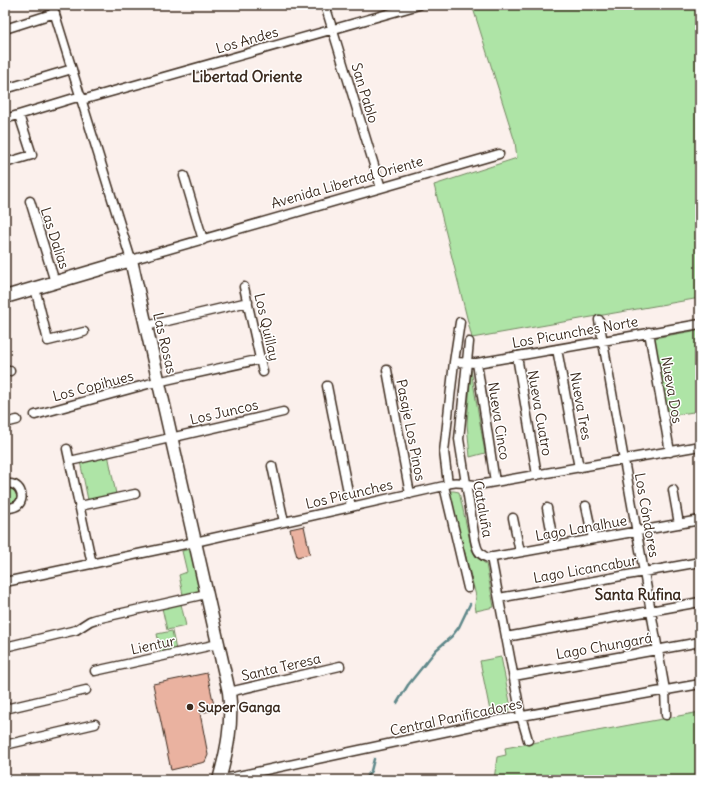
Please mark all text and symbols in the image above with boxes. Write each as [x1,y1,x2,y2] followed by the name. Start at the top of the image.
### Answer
[214,23,280,57] street label: Los Andes
[347,61,383,125] street label: San Pablo
[192,67,302,86] district label: Libertad Oriente
[269,152,425,212] street label: Avenida Libertad Oriente
[37,205,73,271] street label: Las Dalias
[250,291,284,363] street label: Los Quillay
[149,310,181,376] street label: Las Rosas
[511,312,639,352] street label: Los Picunches Norte
[657,355,687,425] street label: Nueva Dos
[51,367,135,405] street label: Los Copihues
[524,369,556,457] street label: Nueva Cuatro
[566,371,596,441] street label: Nueva Tres
[392,378,430,482] street label: Pasaje Los Pinos
[484,381,514,461] street label: Nueva Cinco
[188,395,260,429] street label: Los Juncos
[631,471,663,559] street label: Los Cóndores
[304,475,394,513] street label: Los Picunches
[469,479,497,539] street label: Cataluña
[534,511,628,545] street label: Lago Lanalhue
[532,551,639,587] street label: Lago Licancabur
[595,585,682,604] district label: Santa Rufina
[555,629,653,663] street label: Lago Chungará
[129,631,177,658] street label: Lientur
[240,649,322,685] street label: Santa Teresa
[388,694,524,740] street label: Central Panificadores
[198,698,281,716] place label: Super Ganga
[185,702,195,712] marker: Super Ganga

